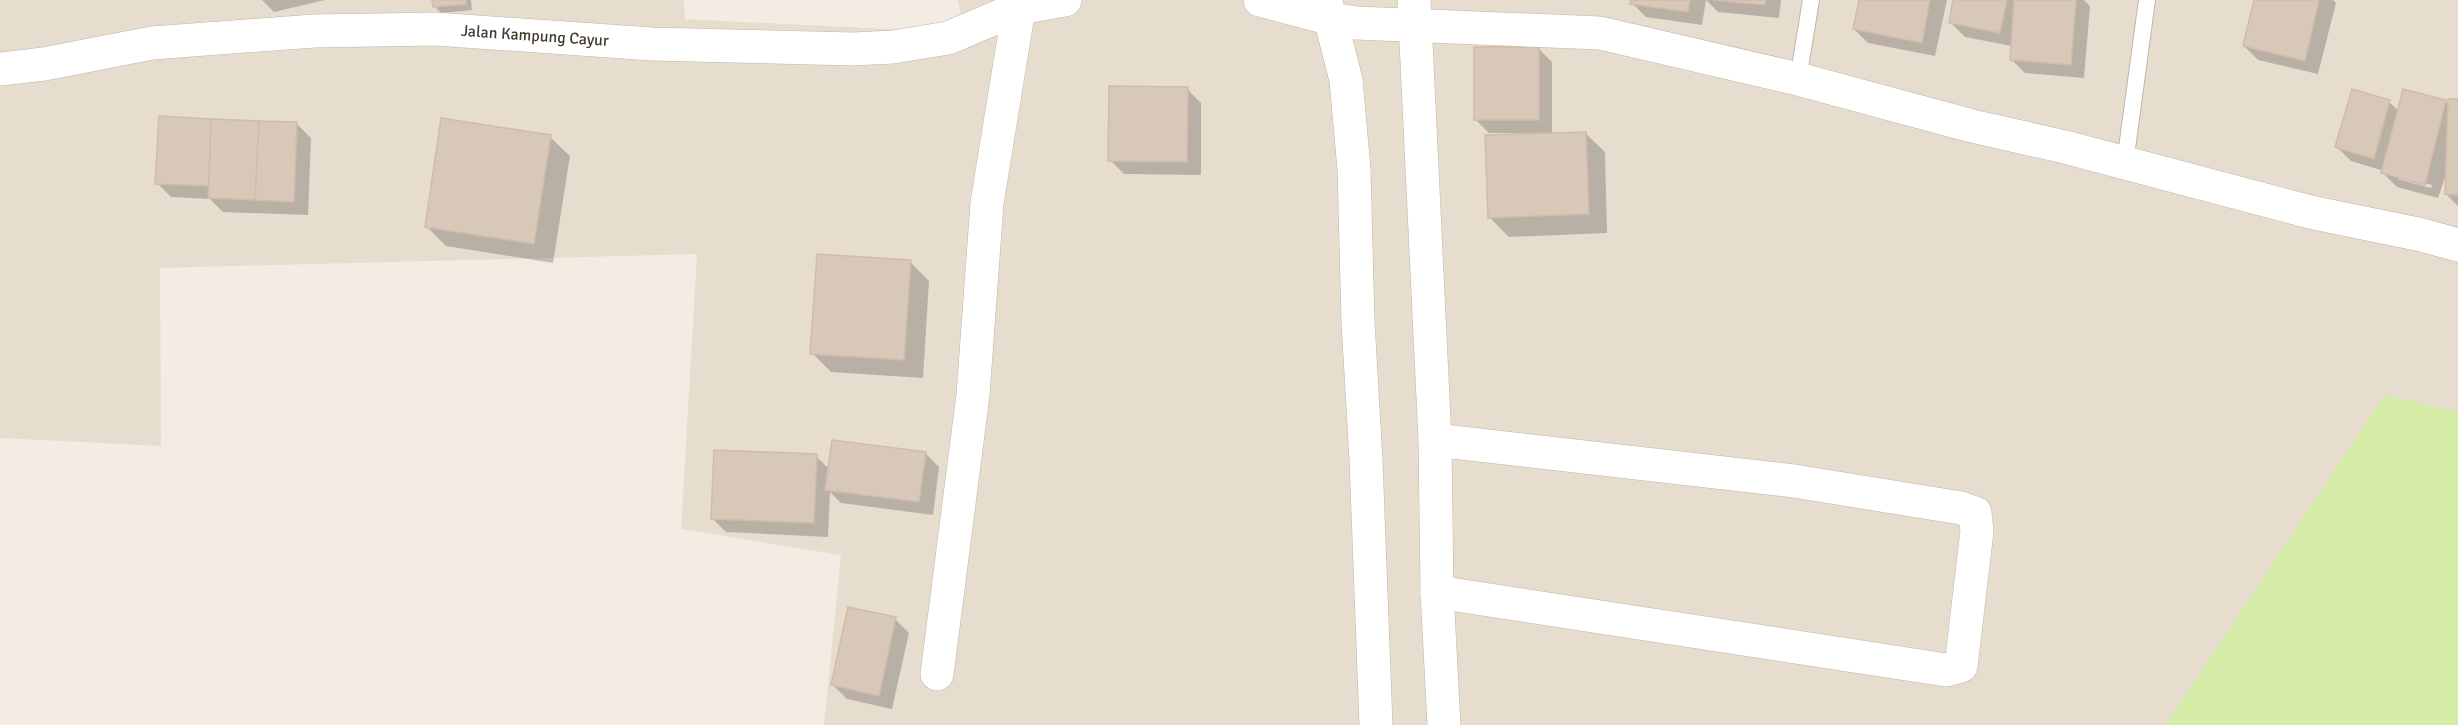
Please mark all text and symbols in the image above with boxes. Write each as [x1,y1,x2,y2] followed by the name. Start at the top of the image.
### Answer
[460,21,610,51] street label: Jalan Kampung Cayur

